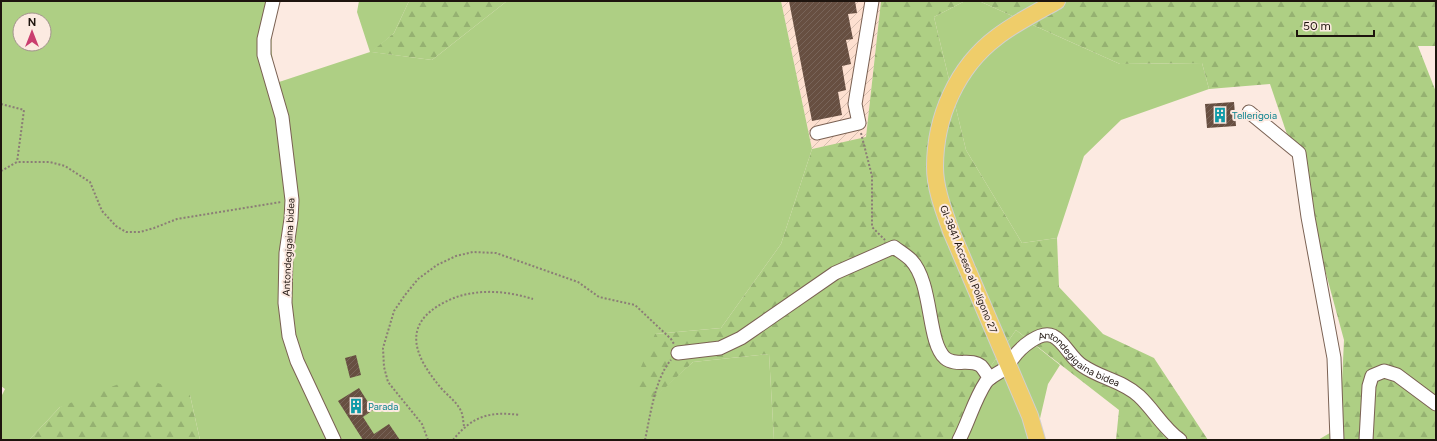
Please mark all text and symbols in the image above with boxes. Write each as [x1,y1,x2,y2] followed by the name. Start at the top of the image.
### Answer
[12,12,52,52] north arrow
[1297,12,1374,38] scale bar
[28,16,36,29] text: N
[1303,19,1331,33] text: 50 m
[1211,106,1229,124] building icon: Tellerigoia
[1232,109,1277,122] place label: Tellerigoia
[279,198,298,296] street label: Antondegigaina bidea
[937,203,1000,336] street label: GI-3841 Acceso al Polígono 27
[1036,329,1122,390] street label: Antondegigaina bidea
[347,397,365,415] building icon: Parada
[368,400,398,413] place label: Parada

